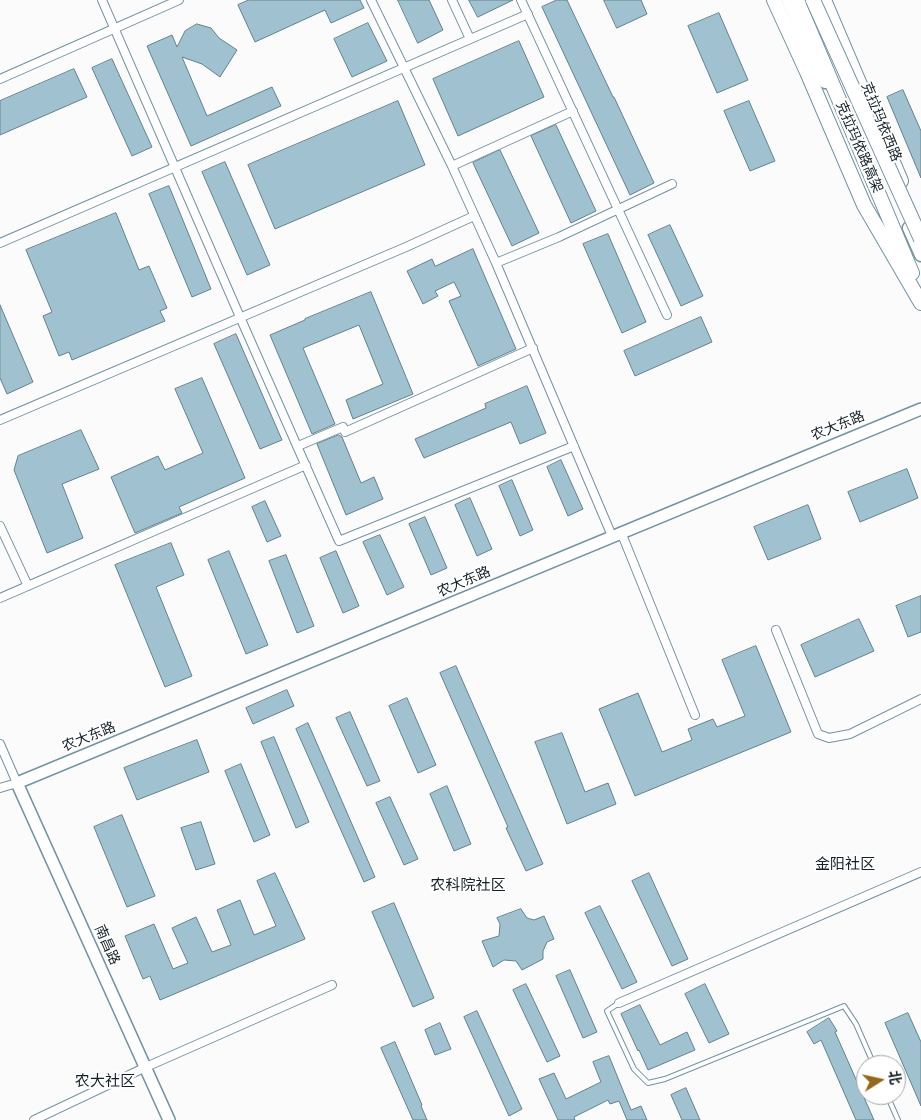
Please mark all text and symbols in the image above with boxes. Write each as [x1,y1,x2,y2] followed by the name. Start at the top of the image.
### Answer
[857,80,905,164] street label: 克拉玛依西路
[832,99,886,195] street label: 克拉玛依路高架
[809,408,867,444] street label: 农大东路
[435,563,493,601] street label: 农大东路
[60,719,118,755] street label: 农大东路
[815,856,875,874] district label: 金阳社区
[431,877,505,895] district label: 农科院社区
[91,922,123,968] street label: 南昌路
[856,1055,906,1105] north arrow
[886,1069,904,1086] text: 北
[75,1073,135,1091] district label: 农大社区

